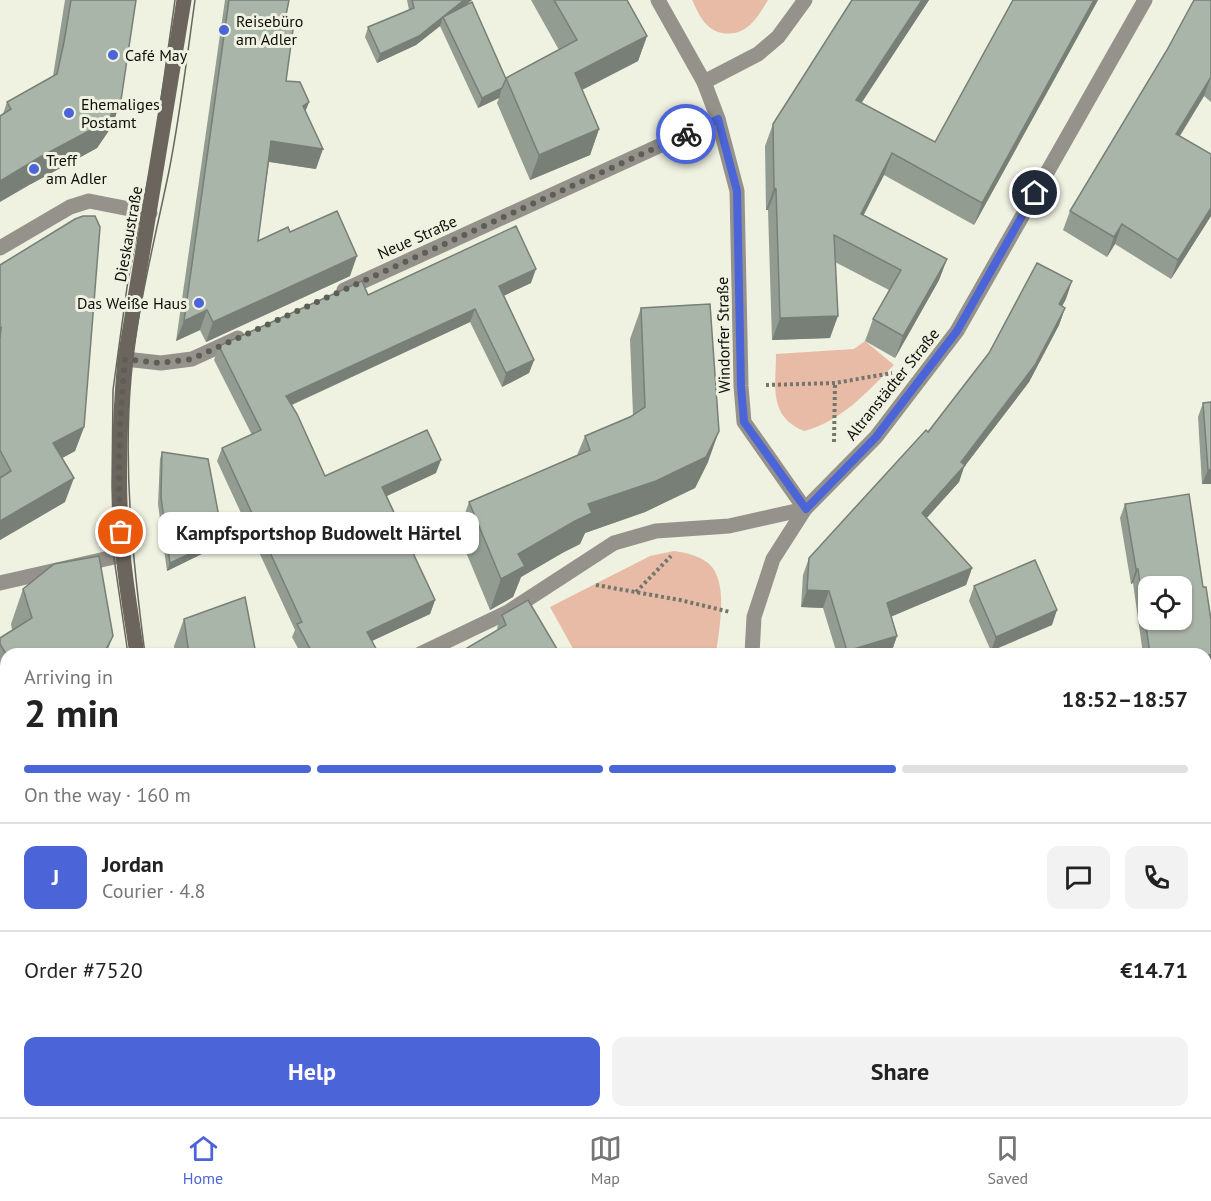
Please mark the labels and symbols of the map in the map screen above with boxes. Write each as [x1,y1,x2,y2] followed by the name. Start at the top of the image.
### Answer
[236,11,303,49] place label: Reisebüro am Adler
[217,23,231,37] marker: Reisebüro am Adler
[125,45,188,65] place label: Café May
[106,48,120,62] marker: Café May
[81,94,160,132] place label: Ehemaliges Postamt
[656,104,716,164] courier
[62,106,76,120] marker: Ehemaliges Postamt
[46,150,107,188] place label: Treff am Adler
[27,162,41,176] marker: Treff am Adler
[1009,167,1060,218] pin
[110,185,146,283] street label: Dieskaustraße
[374,211,460,263] street label: Neue Straße
[712,277,734,393] street label: Windorfer Straße
[77,293,187,313] place label: Das Weiße Haus
[192,296,206,310] marker: Das Weiße Haus
[841,324,943,444] street label: Altranstädter Straße
[95,506,146,557] pin
[157,511,478,553] callout: Kampfsportshop Budowelt Härtel

